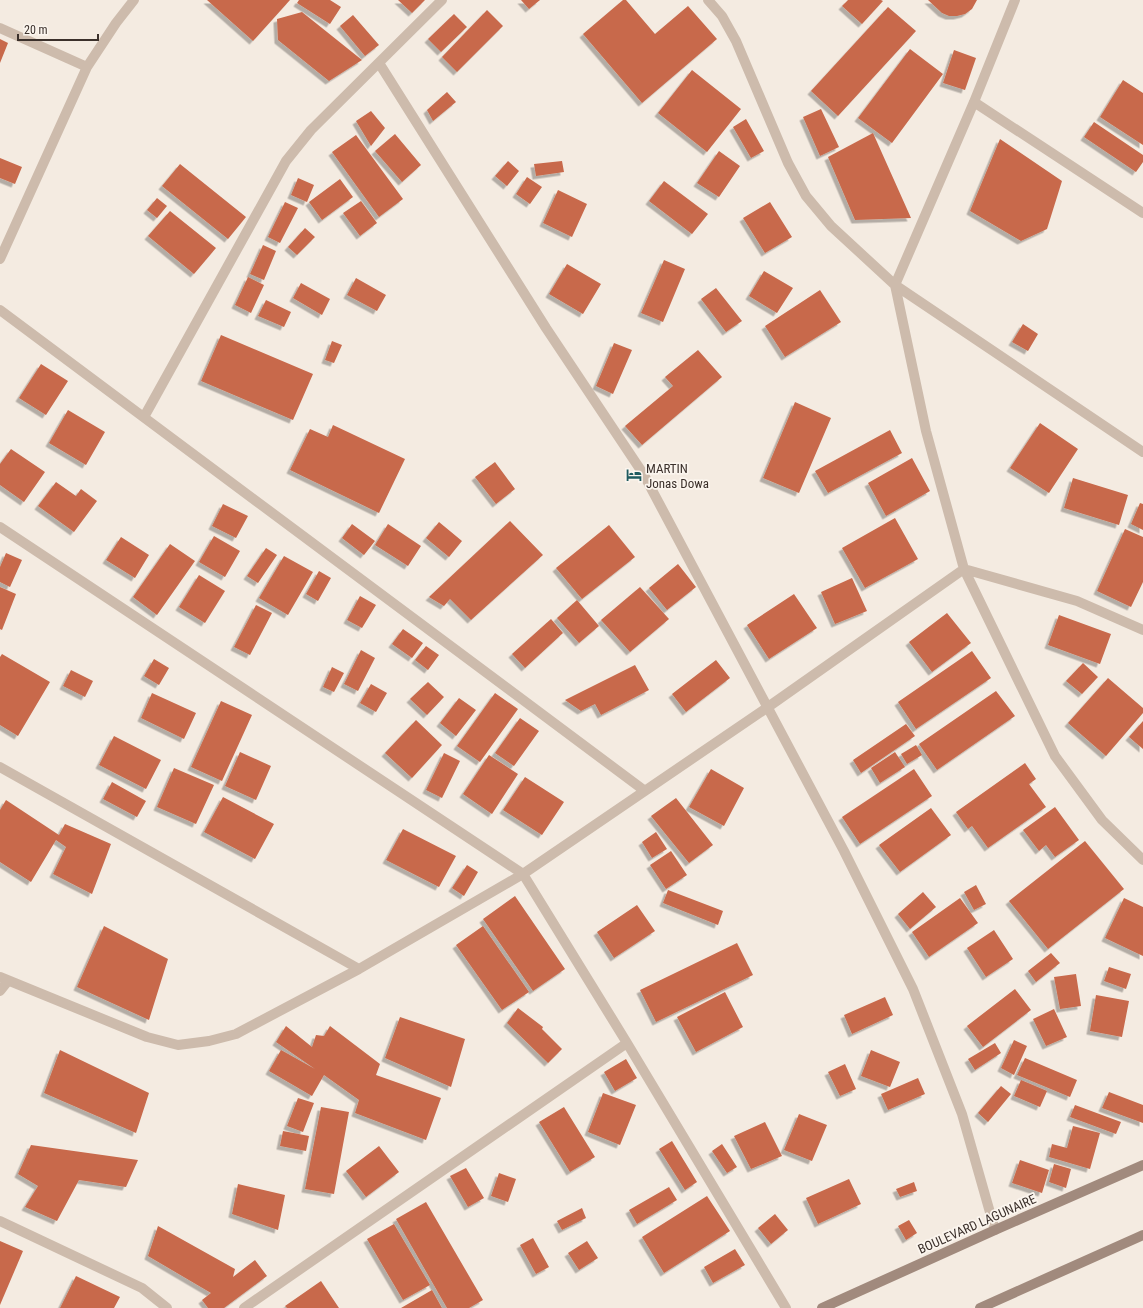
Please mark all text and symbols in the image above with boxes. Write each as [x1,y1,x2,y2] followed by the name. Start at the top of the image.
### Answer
[18,16,98,42] scale bar
[24,23,48,37] text: 20 m
[646,461,709,491] place label: MARTIN Jonas Dowa
[625,466,643,484] hotel icon: MARTIN Jonas Dowa
[916,1191,1038,1257] street label: BOULEVARD LAGUNAIRE

